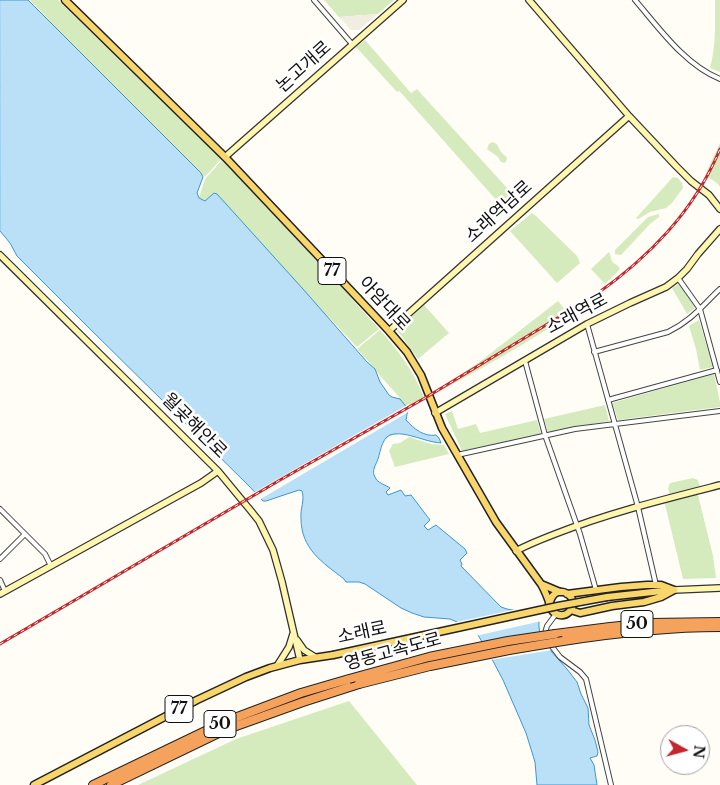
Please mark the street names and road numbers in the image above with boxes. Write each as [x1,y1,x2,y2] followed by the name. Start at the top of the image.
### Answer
[272,37,336,97] street label: 논고개로
[461,176,537,248] street label: 소래역남로
[318,258,346,284] road number: 77
[354,272,414,336] street label: 아암대로
[543,289,611,339] street label: 소래역로
[157,389,231,463] street label: 월곶해안로
[621,610,653,638] road number: 50
[335,617,389,649] street label: 소래로
[342,629,444,675] street label: 영동고속도로
[165,696,193,722] road number: 77
[204,711,236,738] road number: 50

